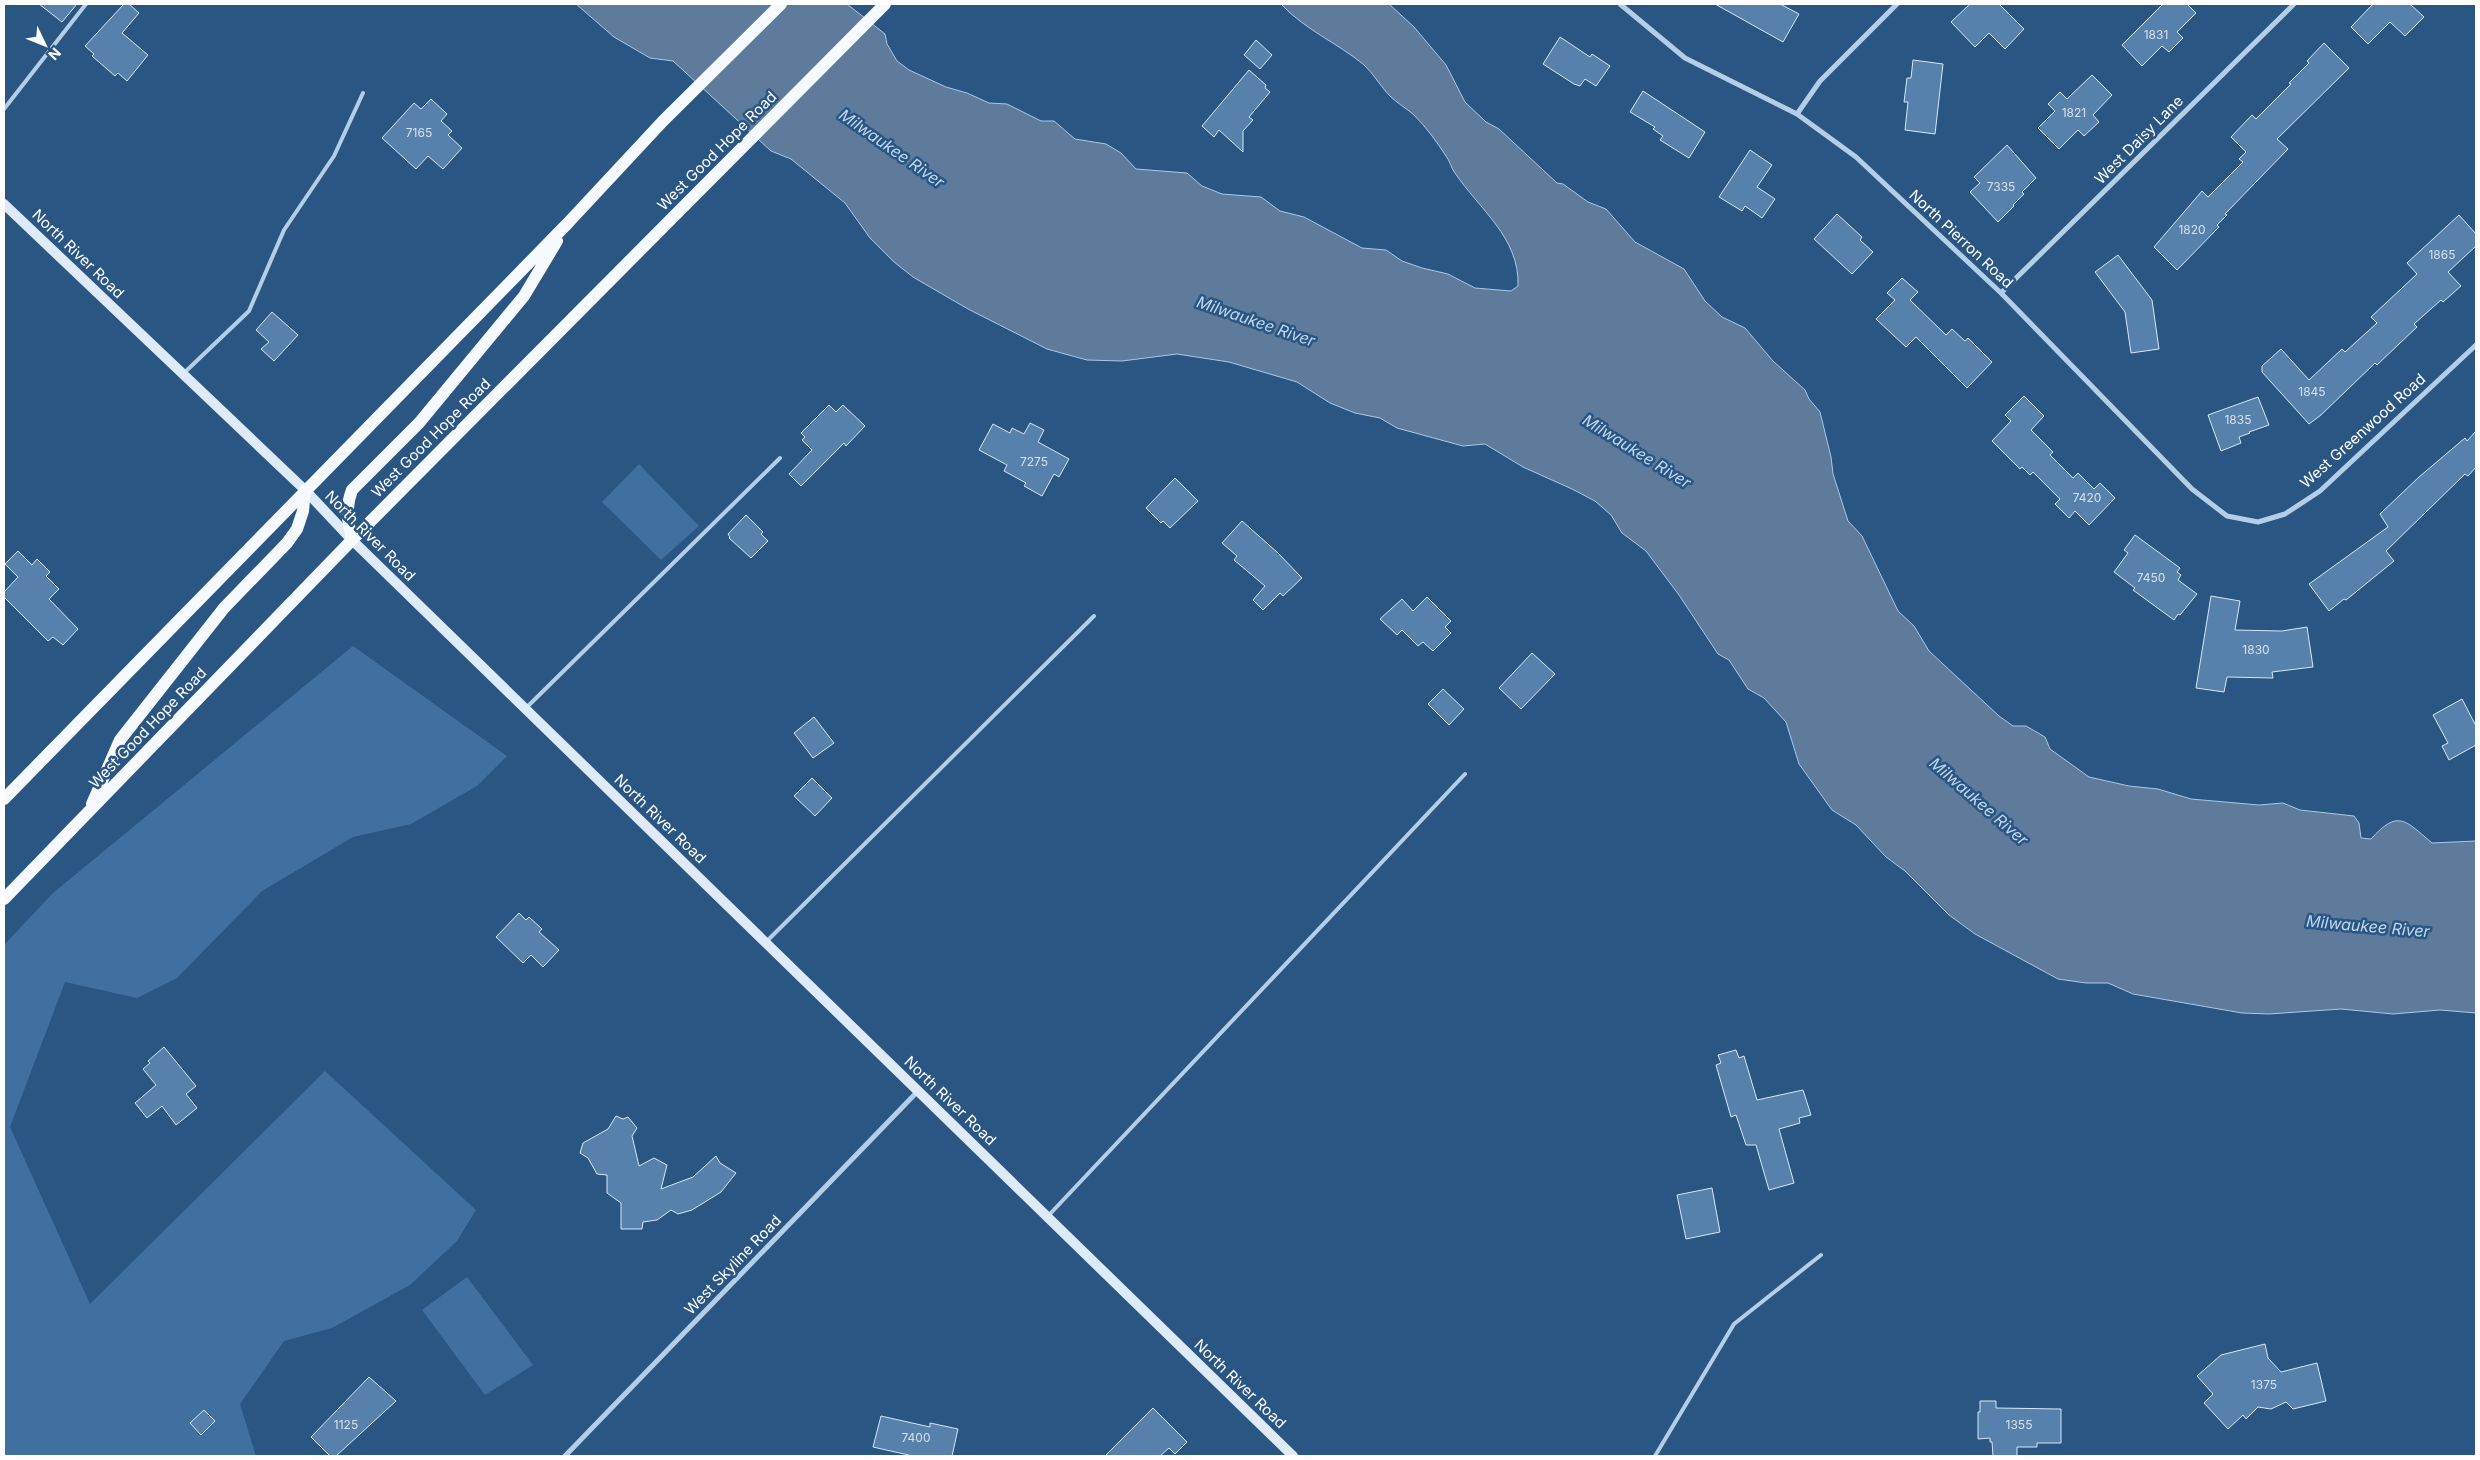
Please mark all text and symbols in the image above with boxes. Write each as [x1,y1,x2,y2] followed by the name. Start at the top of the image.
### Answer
[20,20,70,70] north arrow
[2144,27,2168,42] house number: 1831
[45,45,65,64] text: N
[653,87,780,214] street label: West Good Hope Road
[2090,91,2187,188] street label: West Daisy Lane
[836,104,949,192] water label: Milwaukee River
[2062,105,2086,120] house number: 1821
[406,125,432,140] house number: 7165
[1987,179,2015,194] house number: 7335
[1905,185,2017,292] street label: North Pierron Road
[28,205,128,302] street label: North River Road
[2178,222,2206,237] house number: 1820
[2428,247,2456,262] house number: 1865
[1194,291,1319,351] water label: Milwaukee River
[2296,369,2429,492] street label: West Greenwood Road
[367,374,494,501] street label: West Good Hope Road
[2298,384,2326,399] house number: 1845
[1579,410,1696,493] water label: Milwaukee River
[2224,412,2252,427] house number: 1835
[1020,454,1048,469] house number: 7275
[321,486,420,585] street label: North River Road
[2073,490,2101,505] house number: 7420
[2137,570,2165,585] house number: 7450
[2242,642,2270,657] house number: 1830
[85,663,210,792] street label: West Good Hope Road
[1926,753,2033,850] water label: Milwaukee River
[610,770,710,867] street label: North River Road
[2305,911,2431,941] water label: Milwaukee River
[900,1052,1000,1149] street label: North River Road
[680,1211,785,1319] street label: West Skyline Road
[1190,1335,1290,1432] street label: North River Road
[2251,1377,2277,1392] house number: 1375
[334,1417,358,1432] house number: 1125
[2006,1417,2032,1432] house number: 1355
[902,1430,931,1445] house number: 7400

